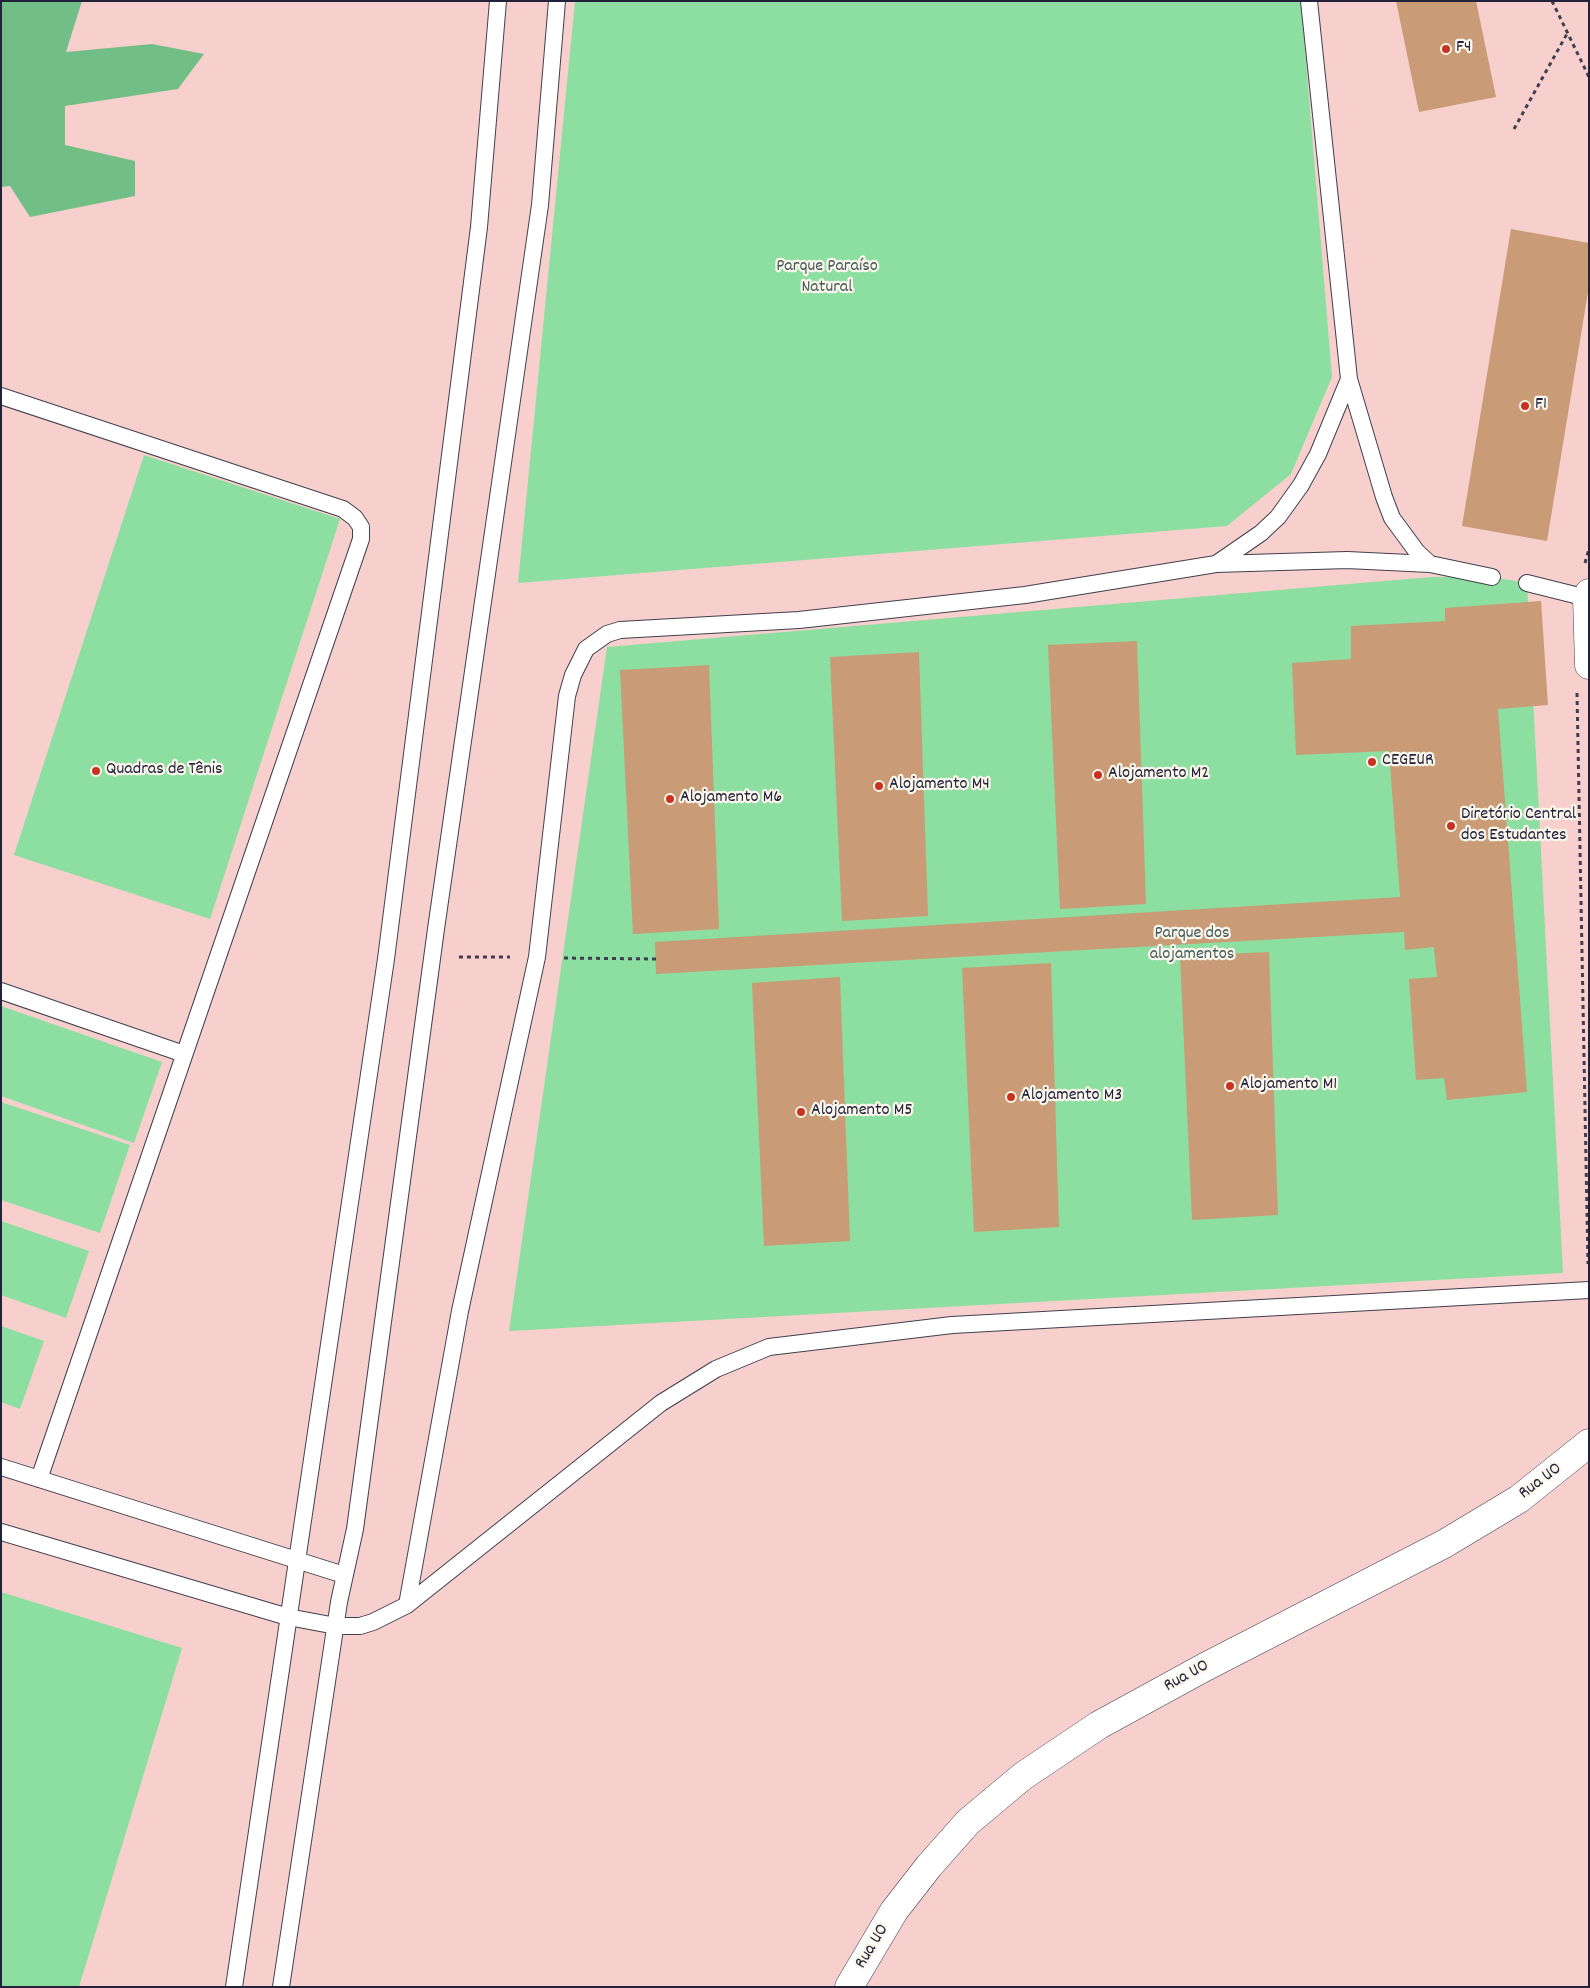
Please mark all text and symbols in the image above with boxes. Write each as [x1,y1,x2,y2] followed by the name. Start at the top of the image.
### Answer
[1456,38,1471,60] place label: F4
[1440,43,1452,55] marker: F4
[776,257,878,300] park label: Parque Paraíso Natural
[1535,395,1547,417] place label: F1
[1519,400,1531,412] marker: F1
[1382,751,1434,773] place label: CEGEUR
[1366,756,1378,768] marker: CEGEUR
[106,760,223,782] place label: Quadras de Tênis
[1108,764,1209,786] place label: Alojamento M2
[90,765,102,777] marker: Quadras de Tênis
[1092,769,1104,781] marker: Alojamento M2
[889,775,990,797] place label: Alojamento M4
[873,780,885,792] marker: Alojamento M4
[680,788,782,810] place label: Alojamento M6
[664,793,676,805] marker: Alojamento M6
[1461,805,1576,848] place label: Diretório Central dos Estudantes
[1445,820,1457,832] marker: Diretório Central dos Estudantes
[1150,924,1234,966] park label: Parque dos alojamentos
[1240,1075,1337,1097] place label: Alojamento M1
[1224,1080,1236,1092] marker: Alojamento M1
[1021,1086,1122,1108] place label: Alojamento M3
[1005,1091,1017,1103] marker: Alojamento M3
[811,1101,913,1123] place label: Alojamento M5
[795,1106,807,1118] marker: Alojamento M5
[1515,1459,1567,1505] street label: Rua UO
[1161,1656,1213,1698] street label: Rua UO
[851,1921,895,1973] street label: Rua UO

